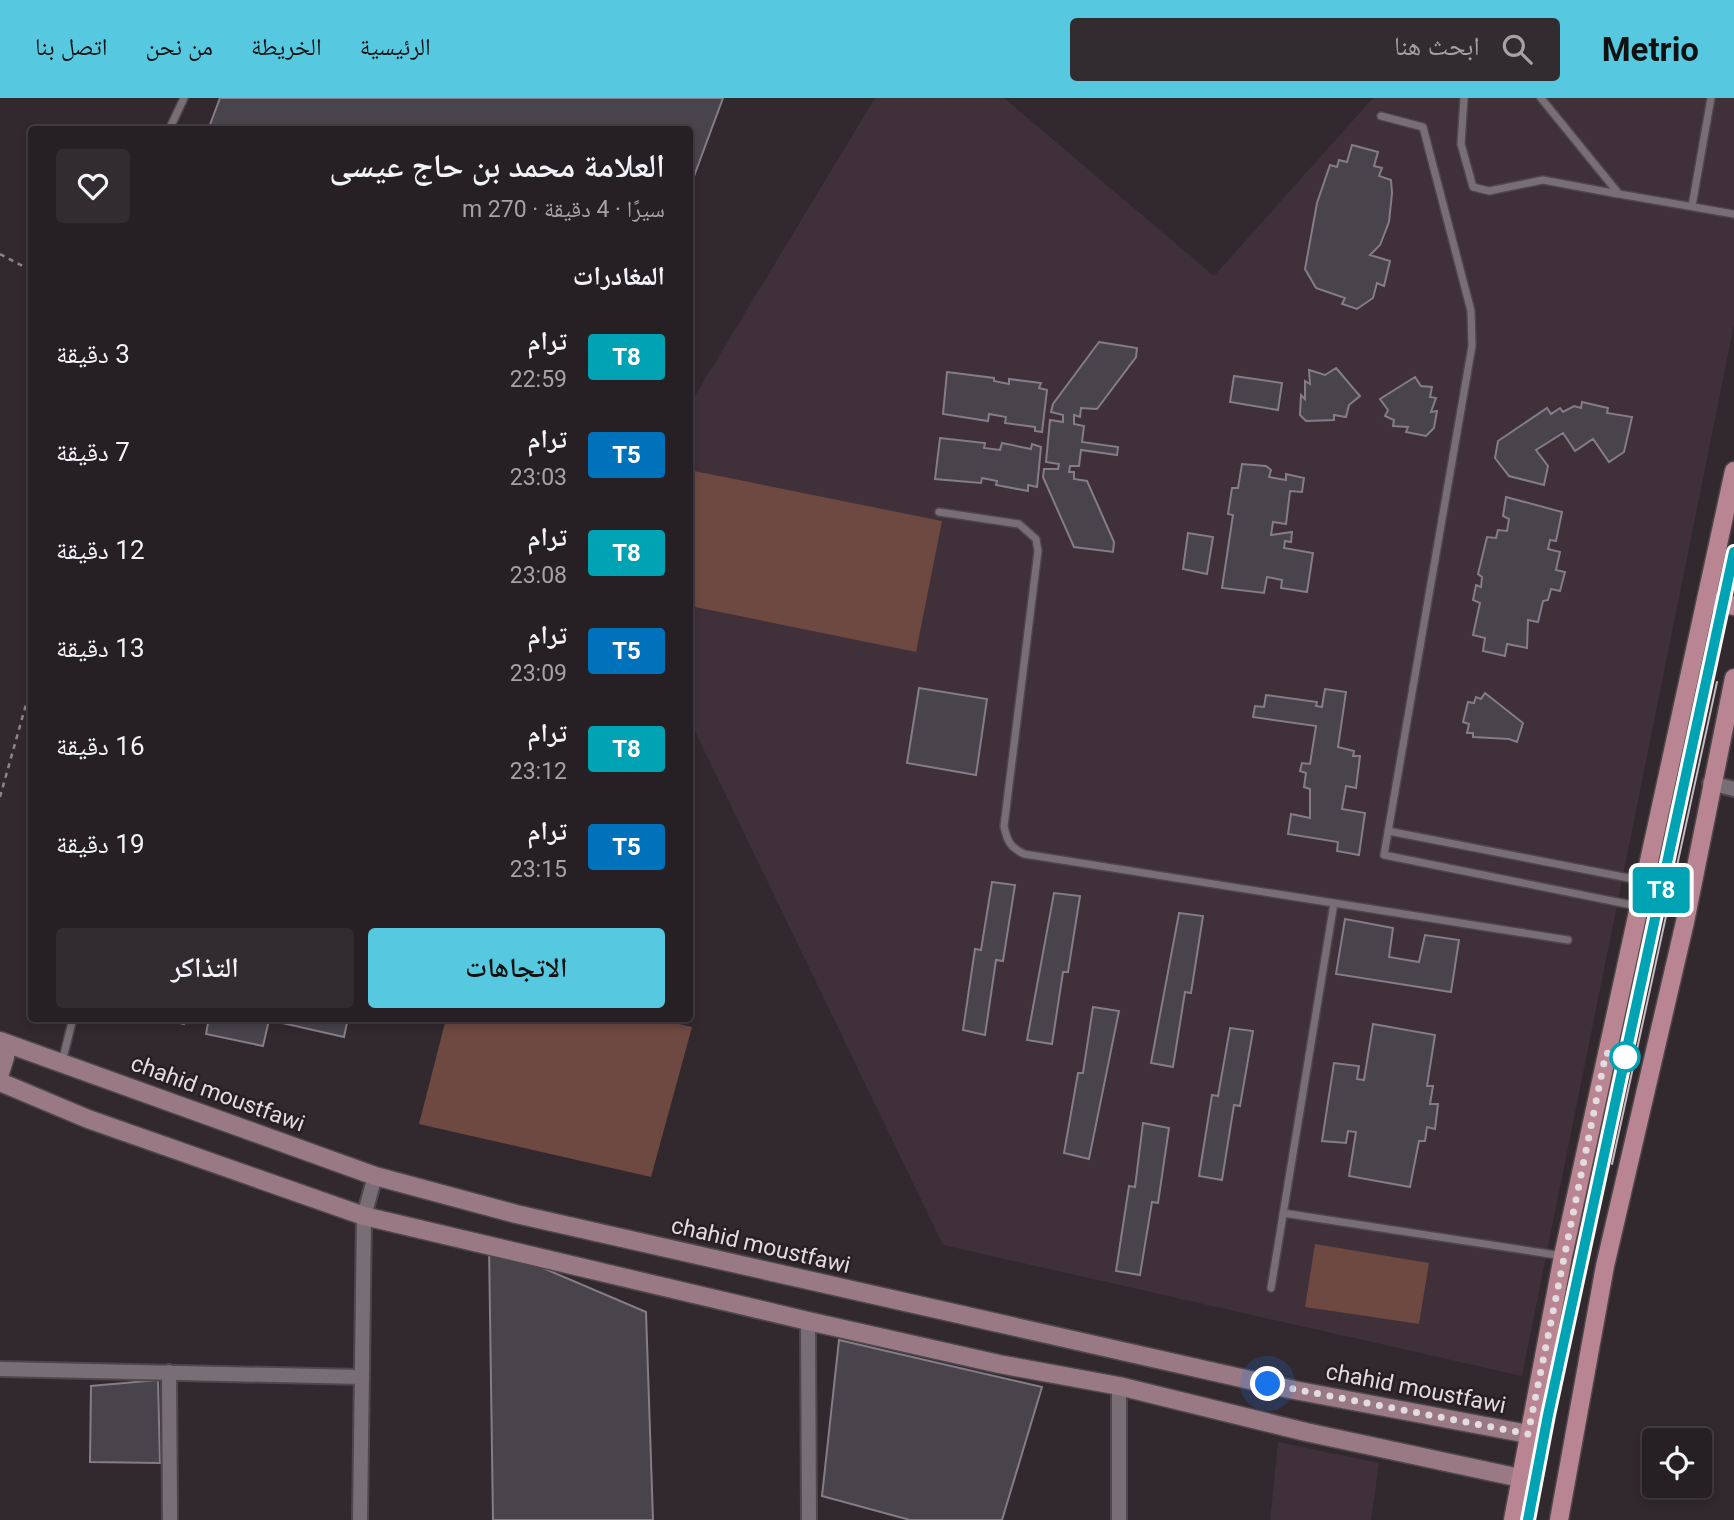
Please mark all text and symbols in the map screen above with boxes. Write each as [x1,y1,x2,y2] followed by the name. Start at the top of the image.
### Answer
[1070,18,1560,81] search box
[1498,30,1536,68] icon: search
[1602,30,1699,69] text: Metrio
[1394,31,1480,61] text: ابحث هنا
[35,33,107,61] text: اتصل بنا
[145,33,213,61] text: من نحن
[251,33,322,61] text: الخريطة
[360,33,431,61] text: الرئيسية
[329,146,665,185] text: العلامة محمد بن حاج عيسى
[56,149,130,223] button: heart
[462,196,665,223] text: سيرًا · 4 دقيقة · 270 m
[573,261,665,291] text: المغادرات
[527,326,567,356] text: ترام
[56,339,130,369] text: 3 دقيقة
[612,343,641,371] text: T8
[510,366,567,393] text: 22:59
[527,424,567,454] text: ترام
[56,437,130,467] text: 7 دقيقة
[612,441,641,469] text: T5
[510,464,567,491] text: 23:03
[527,522,567,552] text: ترام
[56,535,145,565] text: 12 دقيقة
[612,539,641,567] text: T8
[510,562,567,589] text: 23:08
[527,620,567,650] text: ترام
[56,633,145,663] text: 13 دقيقة
[612,637,641,665] text: T5
[510,660,567,687] text: 23:09
[527,718,567,748] text: ترام
[56,731,145,761] text: 16 دقيقة
[612,735,641,763] text: T8
[510,758,567,785] text: 23:12
[527,816,567,846] text: ترام
[56,829,145,859] text: 19 دقيقة
[612,833,641,861] text: T5
[510,856,567,883] text: 23:15
[1630,867,1692,913] line badge: T8
[1647,876,1675,904] text: T8
[56,928,354,1008] button: التذاكر
[368,928,665,1008] button: الاتجاهات
[1610,1042,1640,1072] unlabelled marker
[127,1050,308,1137] street label: chahid moustfawi
[669,1212,853,1279] street label: chahid moustfawi
[1324,1358,1508,1419] street label: chahid moustfawi
[1250,1366,1285,1401] your location
[1642,1428,1712,1498] map controls
[1642,1428,1712,1498] button: locate

